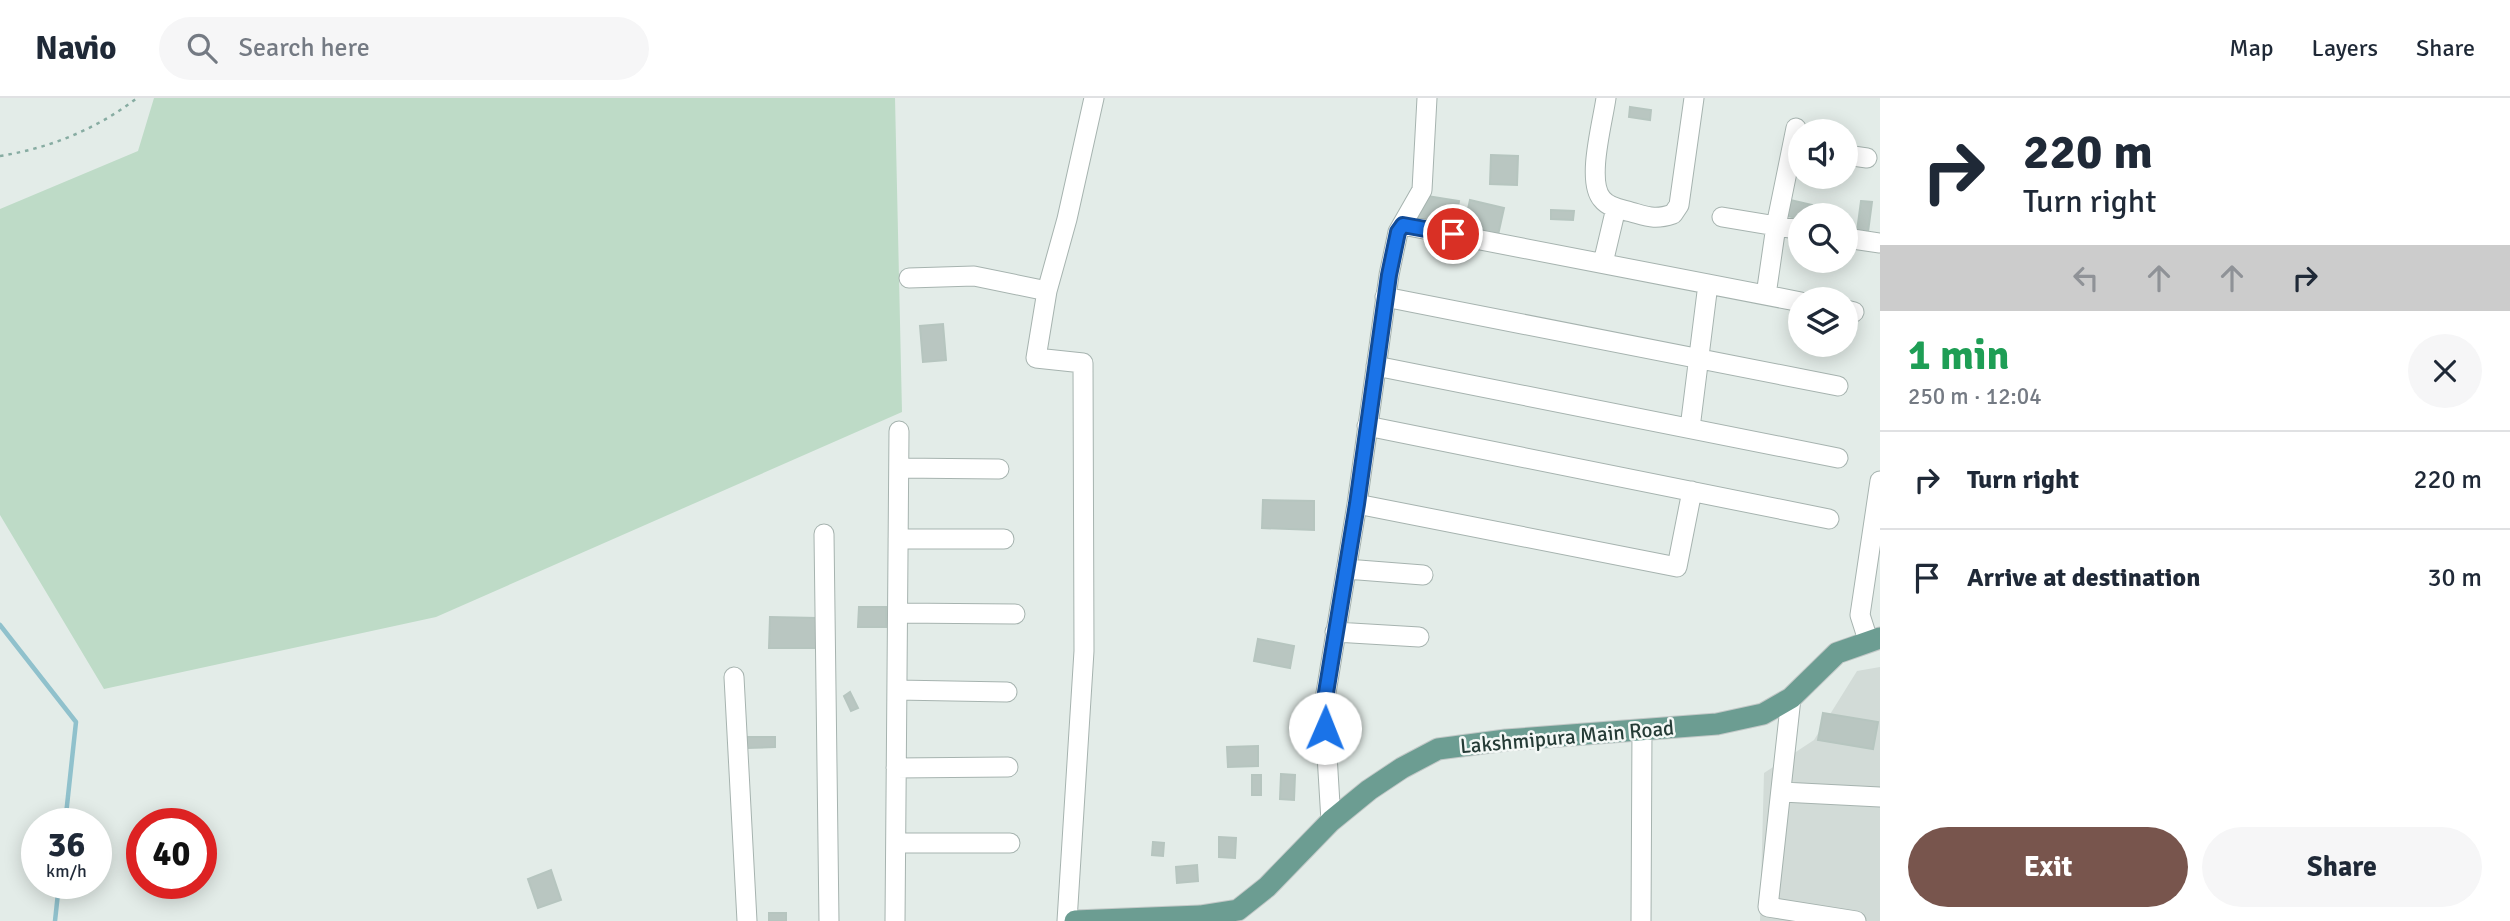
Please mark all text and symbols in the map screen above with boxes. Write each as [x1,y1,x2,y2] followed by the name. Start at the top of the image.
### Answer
[159,17,649,80] search box
[35,28,117,69] text: Navio
[183,29,221,67] icon: search
[239,32,370,64] text: Search here
[2229,33,2274,63] text: Map
[2312,33,2378,63] text: Layers
[2416,33,2475,63] text: Share
[1788,119,1858,357] map controls
[1788,119,1858,189] button: sound
[2023,122,2153,182] text: 220 m
[1908,126,1999,217] icon: right
[2023,182,2156,221] text: Turn right
[1788,203,1858,273] button: search
[1423,204,1483,264] pin
[1434,215,1472,253] icon: arrive
[2067,259,2105,297] icon: left
[2140,259,2178,297] icon: ahead
[2213,259,2251,297] icon: ahead
[2286,259,2324,297] icon: right
[1788,287,1858,357] button: layers
[1908,330,2009,381] text: 1 min
[2408,334,2482,408] button: close
[1908,382,2042,411] text: 250 m · 12:04
[1908,461,1946,499] icon: right
[1967,464,2079,496] text: Turn right
[2413,464,2482,496] text: 220 m
[1908,559,1946,597] icon: arrive
[1967,562,2200,594] text: Arrive at destination
[2427,562,2482,594] text: 30 m
[1288,691,1362,765] position arrow
[1459,715,1675,759] street label: Lakshmipura Main Road
[126,808,217,899] speed limit sign: 40
[48,823,85,866] text: 36
[1908,827,2188,907] button: Exit
[2202,827,2482,907] button: Share
[46,860,87,882] text: km/h

